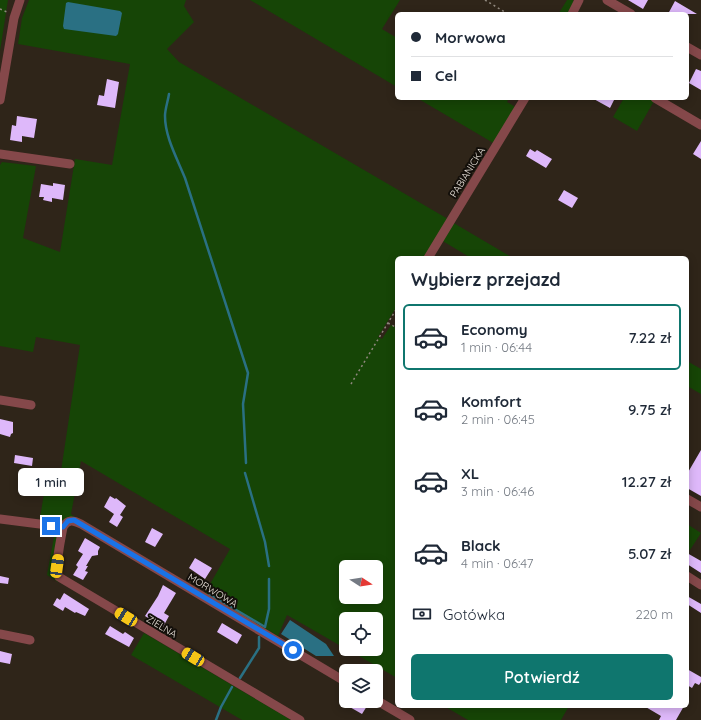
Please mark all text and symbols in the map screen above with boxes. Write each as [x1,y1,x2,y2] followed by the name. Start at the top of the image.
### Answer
[435,28,506,47] text: Morwowa
[435,66,457,85] text: Cel
[447,144,488,200] street label: PABIANICKA
[411,268,561,291] text: Wybierz przejazd
[413,319,449,355] icon: car
[461,320,528,339] text: Economy
[628,328,671,347] text: 7.22 zł
[461,339,532,355] text: 1 min · 06:44
[413,391,449,427] icon: car
[461,392,522,411] text: Komfort
[628,400,671,419] text: 9.75 zł
[461,411,535,427] text: 2 min · 06:45
[413,463,449,499] icon: car
[461,464,479,483] text: XL
[18,468,84,496] callout: 1 min
[622,472,671,491] text: 12.27 zł
[35,474,67,490] text: 1 min
[461,483,534,499] text: 3 min · 06:46
[42,517,60,535] route end
[413,535,449,571] icon: car
[461,536,501,555] text: Black
[628,544,671,563] text: 5.07 zł
[49,553,65,579] car
[461,555,533,571] text: 4 min · 06:47
[339,560,383,604] north arrow
[339,560,383,708] map controls
[186,571,240,611] street label: MORWOWA
[411,603,433,625] icon: cash
[443,605,505,624] text: Gotówka
[113,606,139,628] car
[635,606,673,622] text: 220 m
[144,612,180,641] street label: ZIELNA
[339,612,383,656] button: locate
[284,641,302,659] route start
[180,646,206,668] car
[411,654,673,700] button: Potwierdź
[339,664,383,708] button: layers

